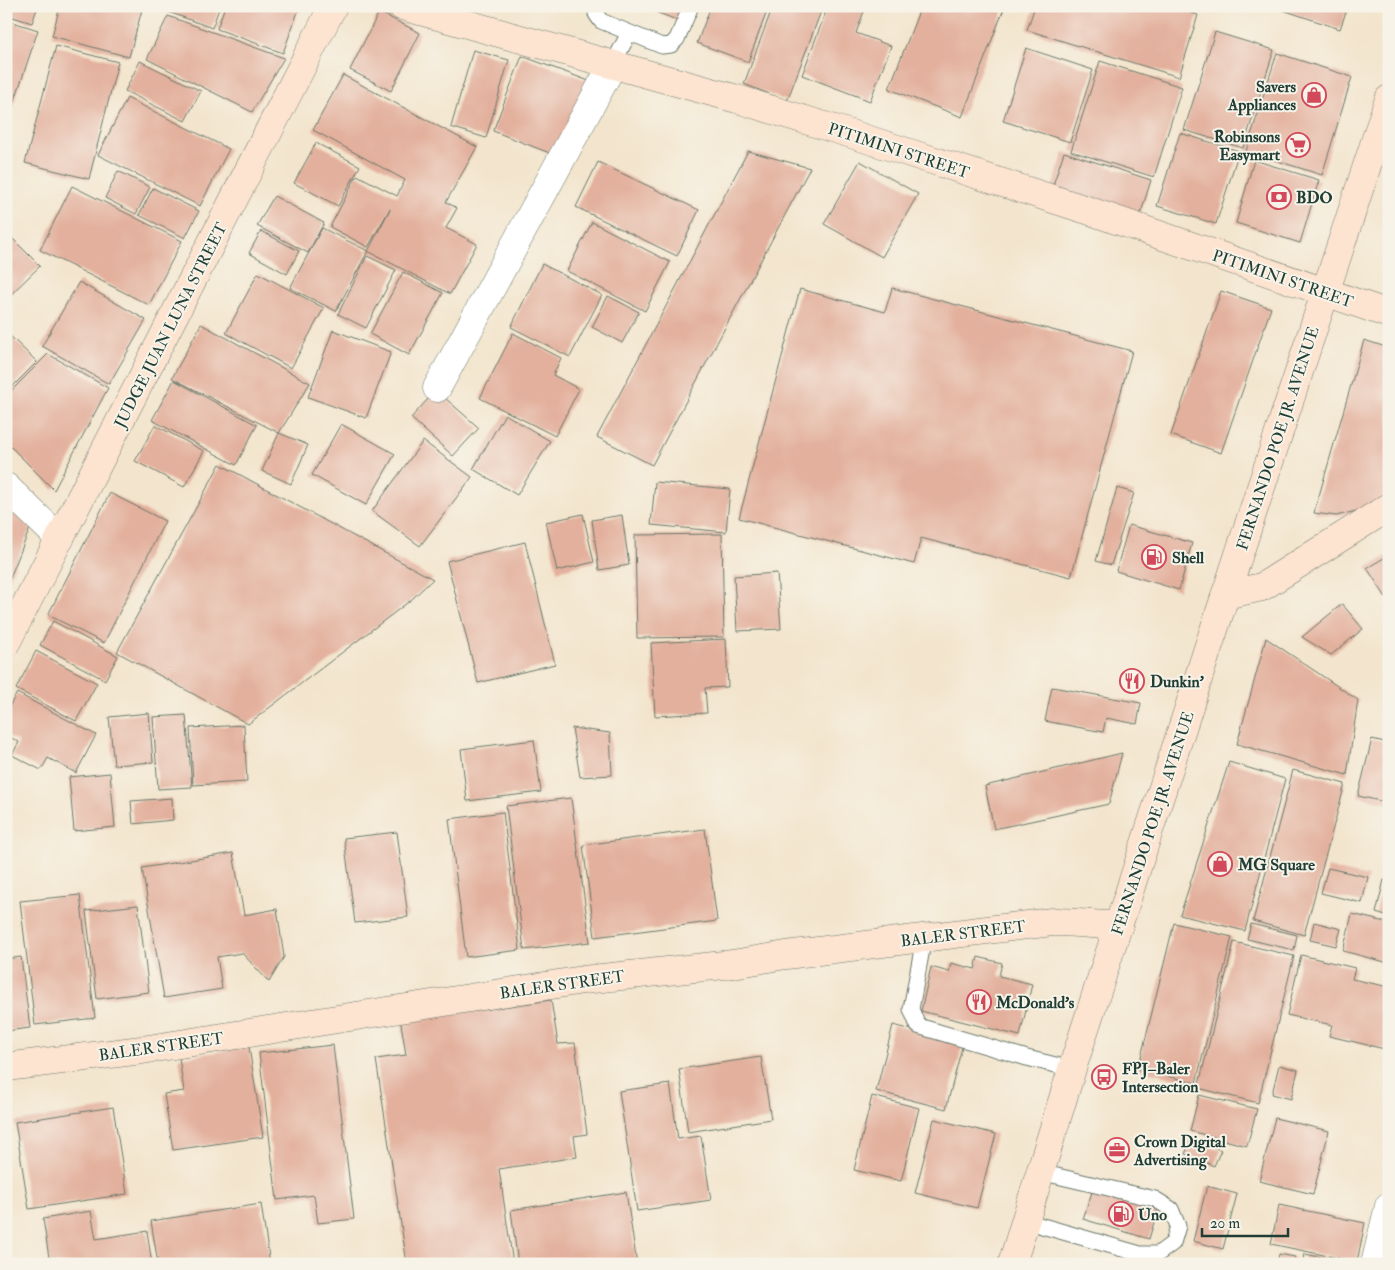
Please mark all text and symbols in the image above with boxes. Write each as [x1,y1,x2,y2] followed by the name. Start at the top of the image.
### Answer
[1227,77,1297,116] place label: Savers Appliances
[1301,82,1327,108] shop icon: Savers Appliances
[825,119,972,183] street label: PITIMINI STREET
[1214,127,1281,166] place label: Robinsons Easymart
[1285,132,1311,158] supermarket icon: Robinsons Easymart
[1266,184,1292,210] bank icon: BDO
[1296,188,1332,208] place label: BDO
[110,219,233,433] street label: JUDGE JUAN LUNA STREET
[1210,245,1356,312] street label: PITIMINI STREET
[1232,324,1325,553] street label: FERNANDO POE JR. AVENUE
[1141,544,1167,570] fuel station icon: Shell
[1172,548,1205,568] place label: Shell
[1119,668,1145,694] restaurant icon: Dunkin'
[1150,672,1205,692] place label: Dunkin'
[1107,709,1200,938] street label: FERNANDO POE JR. AVENUE
[1207,851,1233,877] shop icon: MG Square
[1237,855,1315,876] place label: MG Square
[899,916,1027,952] street label: BALER STREET
[498,966,626,1004] street label: BALER STREET
[966,989,992,1015] restaurant icon: McDonald's
[995,993,1075,1013] place label: McDonald's
[97,1028,225,1066] street label: BALER STREET
[1122,1059,1199,1097] place label: FPJ–Baler Intersection
[1091,1064,1117,1090] bus stop icon: FPJ–Baler Intersection
[1133,1132,1227,1171] place label: Crown Digital Advertising
[1104,1137,1130,1163] office icon: Crown Digital Advertising
[1108,1201,1134,1227] fuel station icon: Uno
[1138,1205,1167,1225] place label: Uno
[1202,1205,1289,1237] scale bar
[1210,1214,1240,1233] text: 20 m

